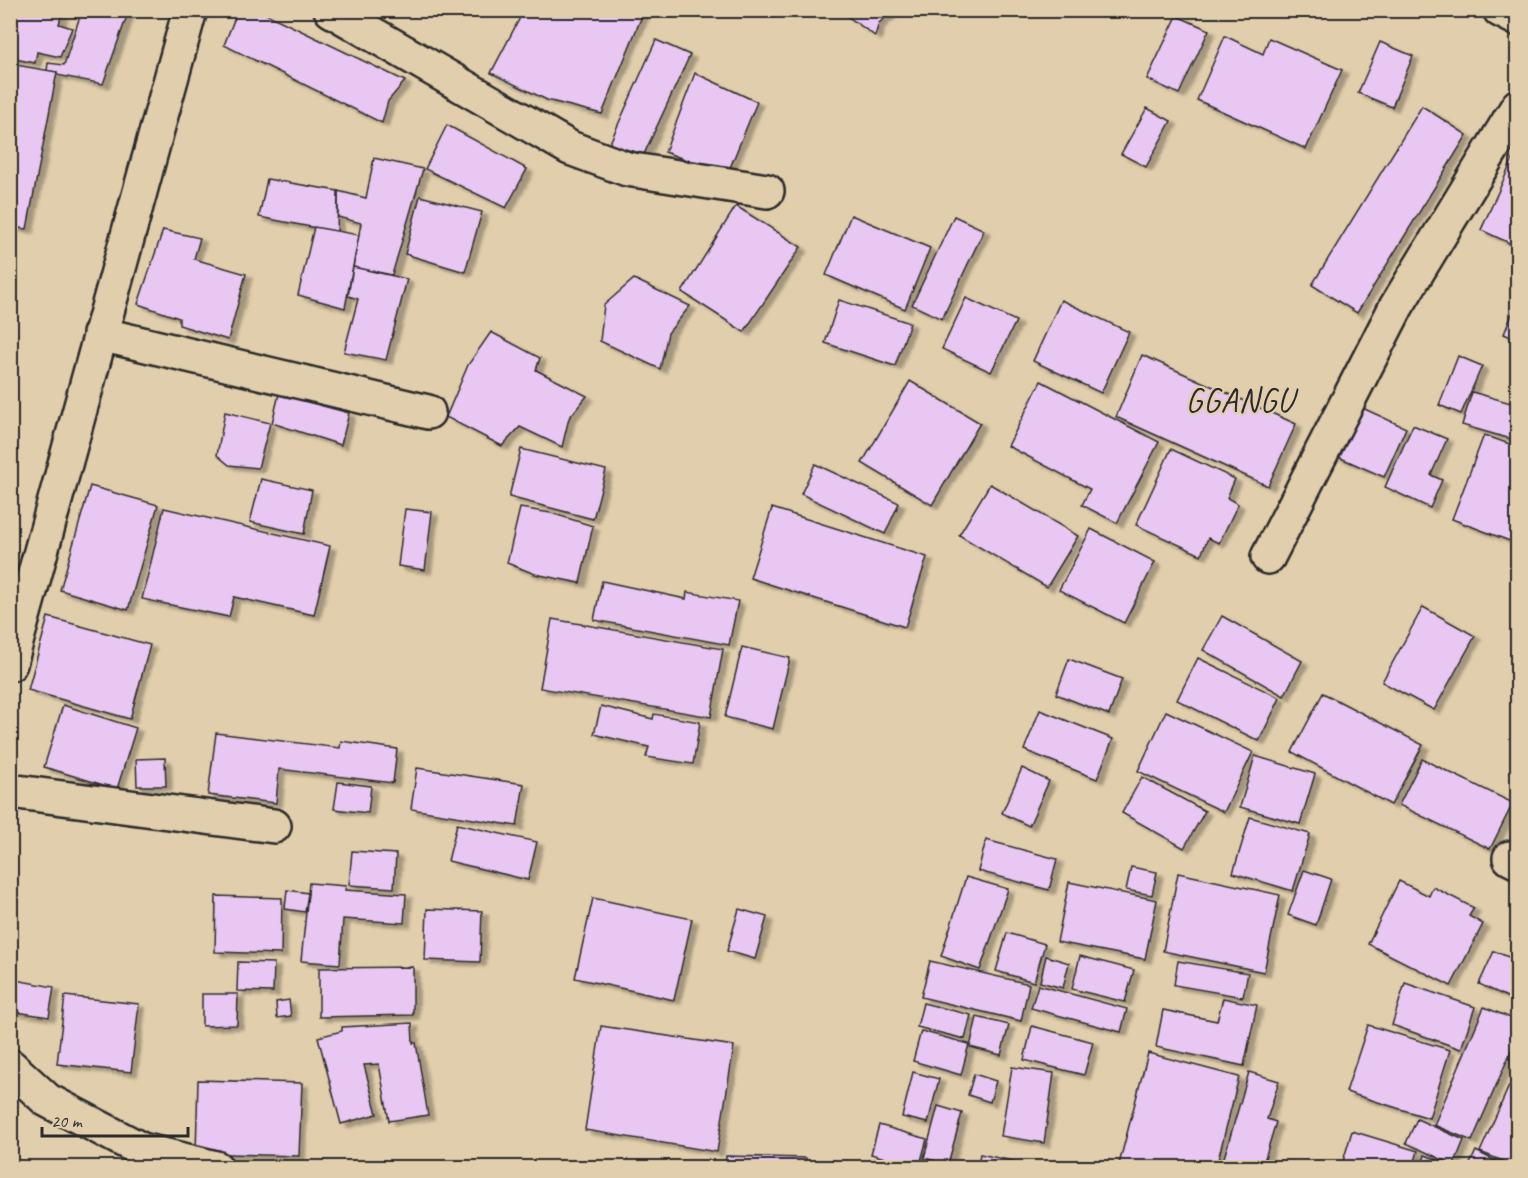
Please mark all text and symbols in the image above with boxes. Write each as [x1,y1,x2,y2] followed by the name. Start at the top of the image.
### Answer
[1186,379,1299,421] district label: GGANGU
[42,1100,188,1138] scale bar
[51,1110,84,1132] text: 20 m

